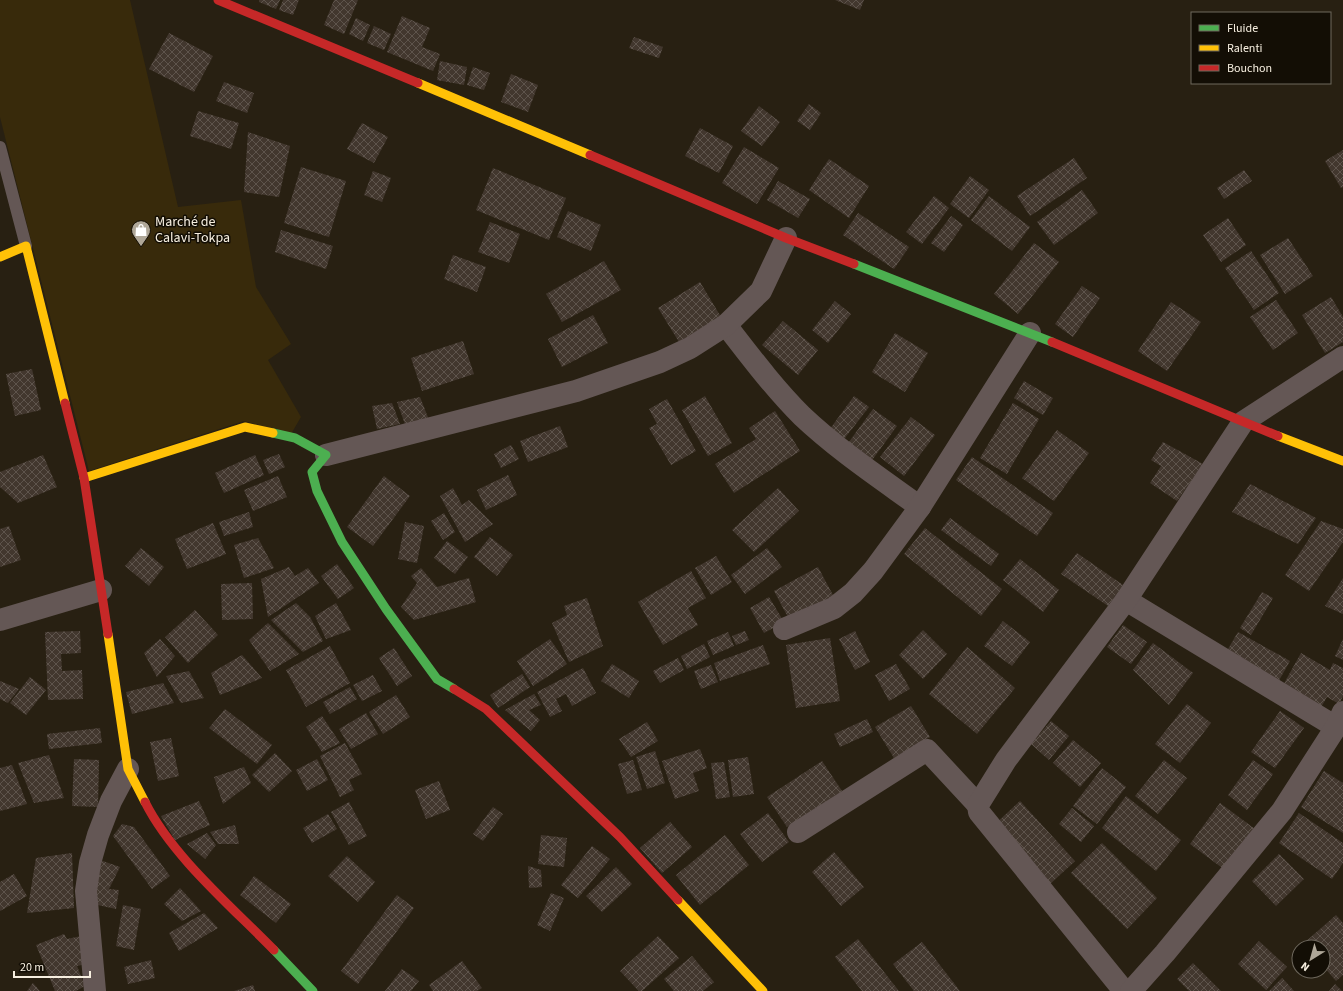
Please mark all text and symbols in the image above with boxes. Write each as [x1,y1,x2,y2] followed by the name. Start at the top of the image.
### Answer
[1191,12,1331,84] legend
[1227,20,1258,37] text: Fluide
[1227,40,1262,57] text: Ralenti
[1227,60,1272,77] text: Bouchon
[155,212,230,248] place label: Marché de Calavi-Tokpa
[130,219,152,247] shop icon: Marché de Calavi-Tokpa
[1291,939,1331,979] north arrow
[14,953,90,979] scale bar
[1298,958,1313,975] text: N
[20,959,44,976] text: 20 m

